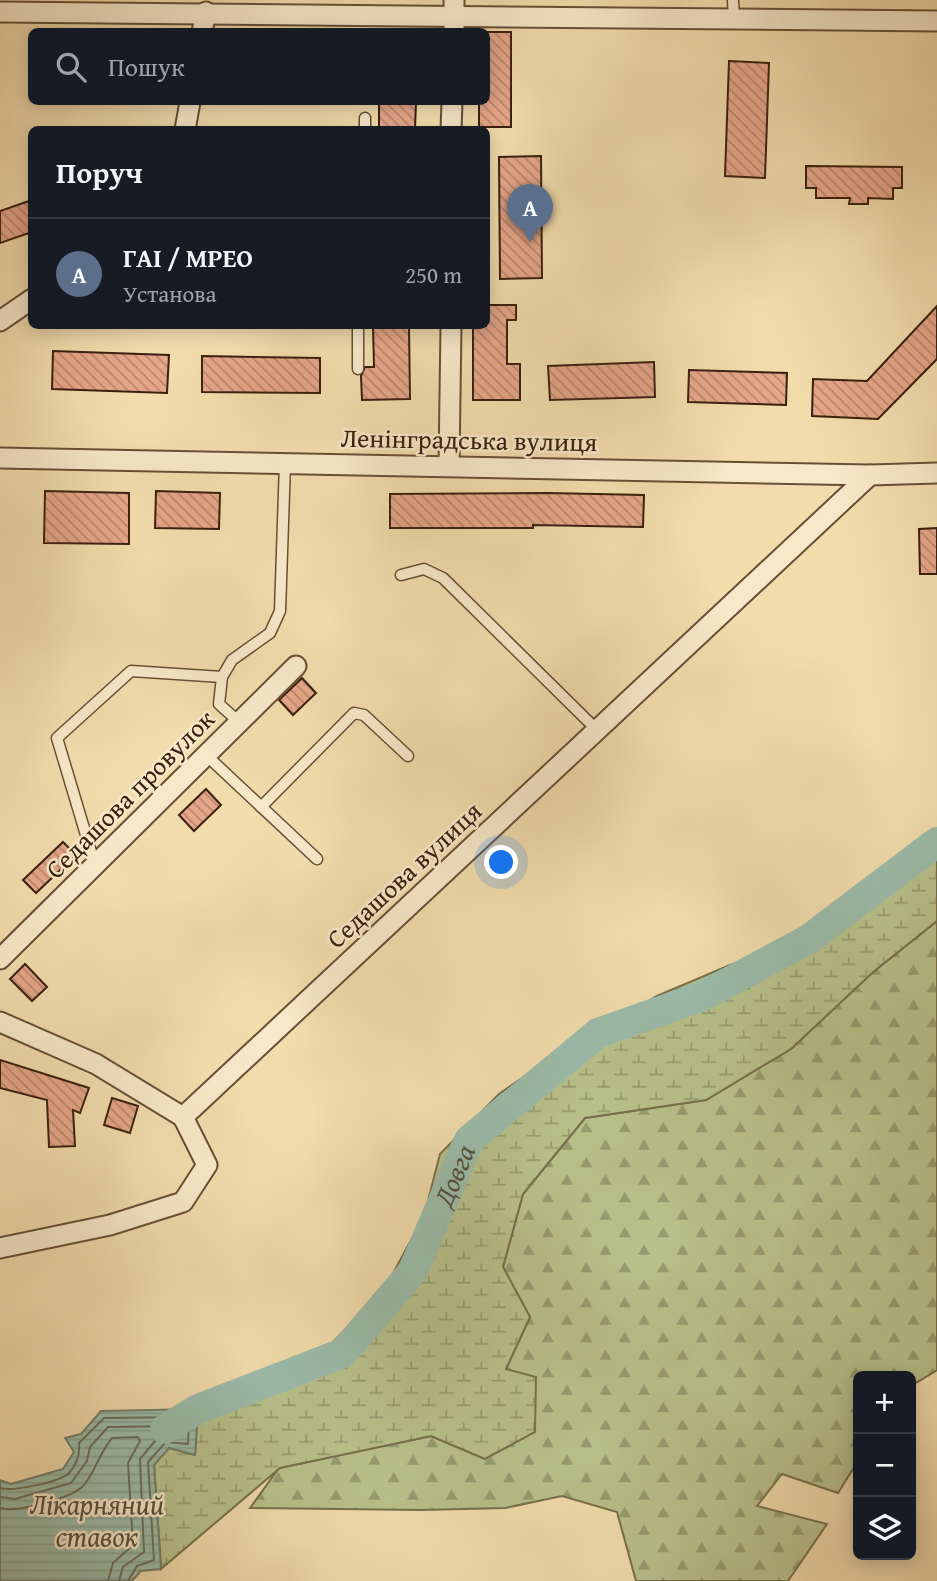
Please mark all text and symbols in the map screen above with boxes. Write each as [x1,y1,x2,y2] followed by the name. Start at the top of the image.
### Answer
[28,28,490,105] search box
[108,47,185,86] text: Пошук
[52,48,90,86] icon: search
[56,150,143,194] text: Поруч
[507,184,553,242] pin: A
[123,238,253,277] text: ГАІ / МРЕО
[72,258,86,291] text: A
[405,258,462,291] text: 250 m
[123,277,217,310] text: Установа
[340,418,598,461] street label: Ленінградська вулиця
[36,700,223,887] street label: Седашова провулок
[317,792,490,957] street label: Седашова вулиця
[484,845,518,879] your location
[421,1138,485,1214] water label: Довга
[853,1371,916,1560] map controls
[853,1371,916,1434] button: +
[853,1434,916,1497] button: −
[30,1483,164,1556] water label: Лікарняний ставок
[853,1497,916,1560] button: layers

